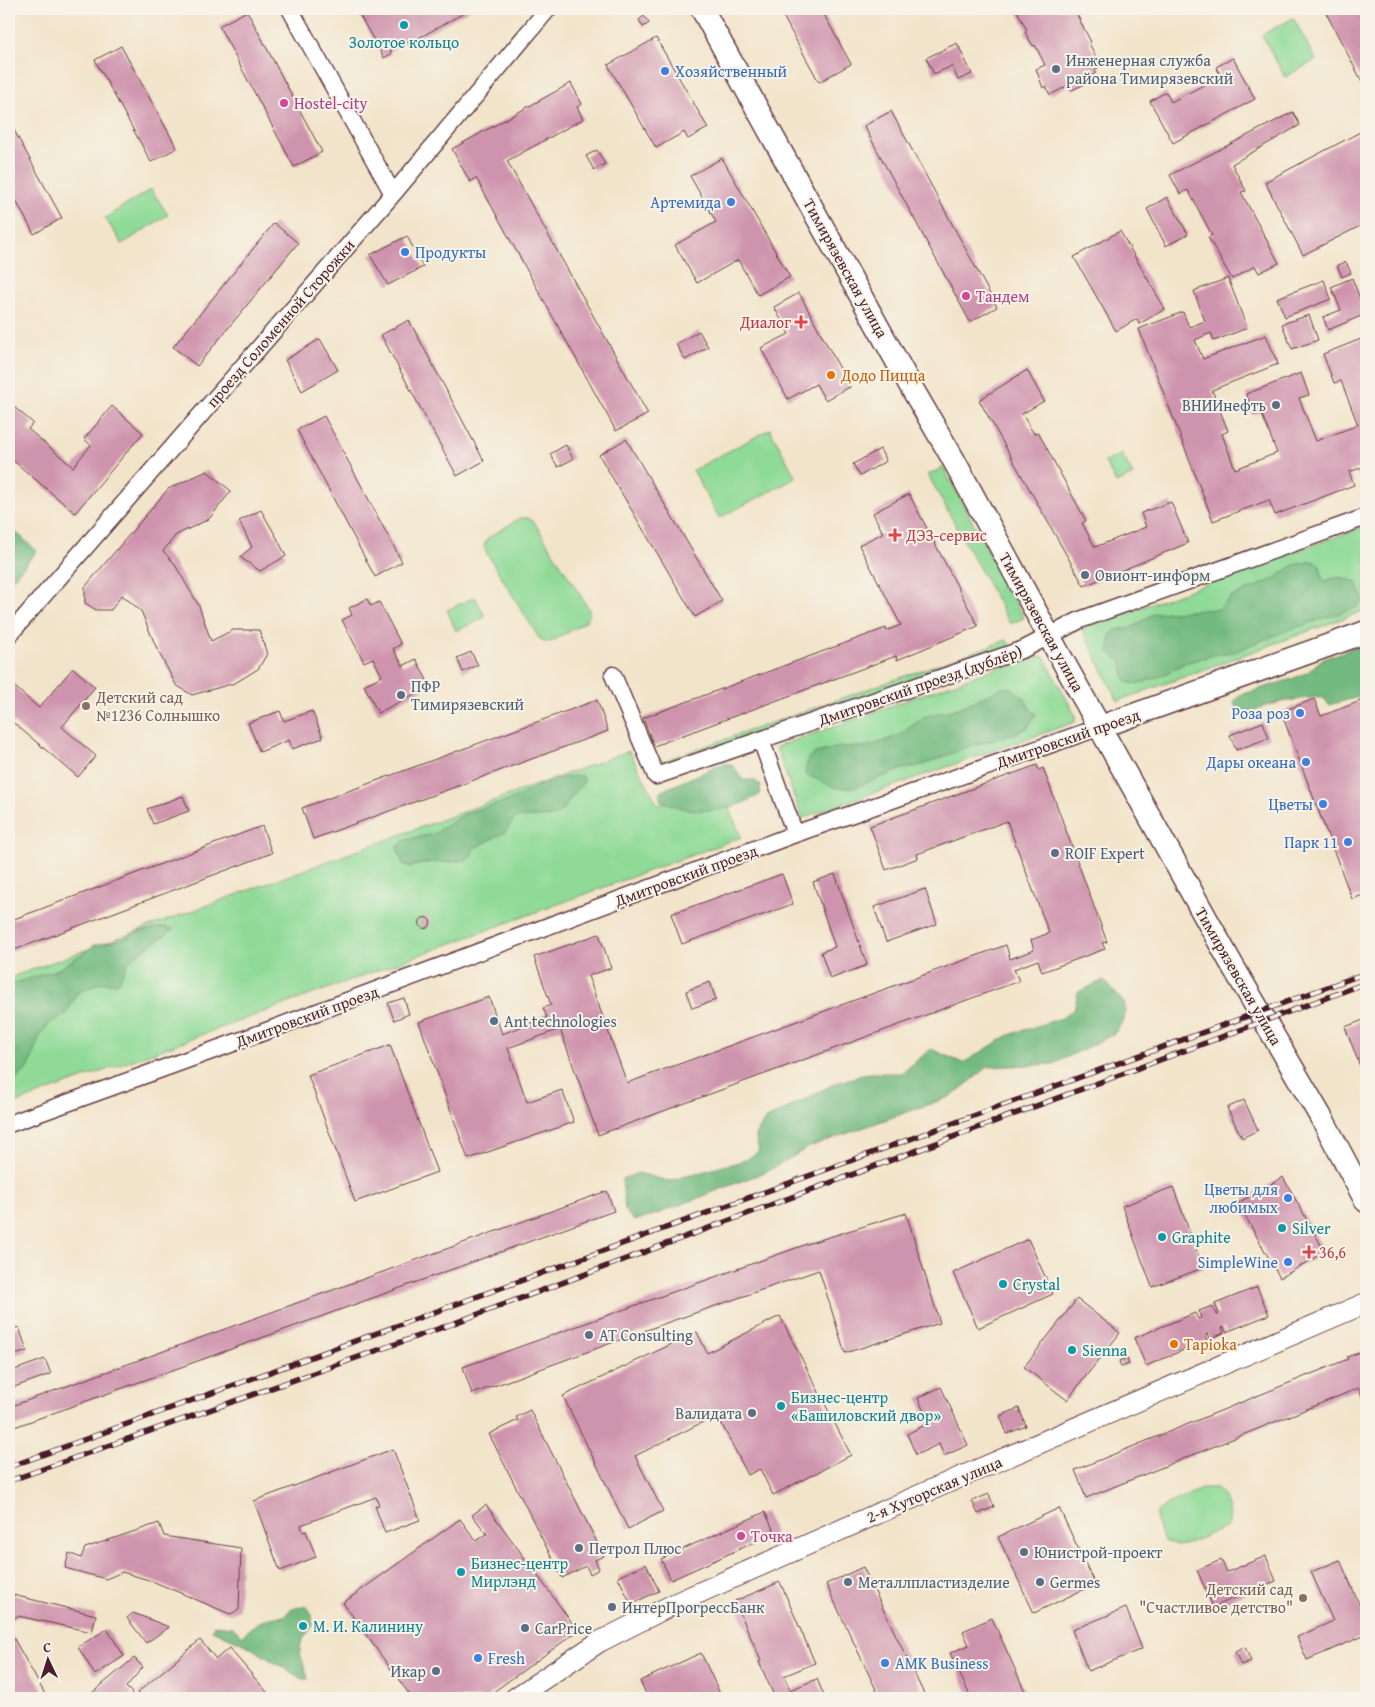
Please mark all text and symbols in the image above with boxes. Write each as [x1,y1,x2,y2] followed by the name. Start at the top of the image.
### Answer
[398,19,410,31] marker: Золотое кольцо
[349,30,459,54] place label: Золотое кольцо
[1066,48,1234,90] place label: Инженерная служба района Тимирязевский
[675,59,788,83] place label: Хозяйственный
[1050,63,1062,75] marker: Инженерная служба района Тимирязевский
[659,65,671,77] marker: Хозяйственный
[294,91,368,115] place label: Hostel-city
[278,97,290,109] marker: Hostel-city
[650,190,721,214] place label: Артемида
[798,194,895,343] street label: Тимирязевская улица
[725,196,737,208] marker: Артемида
[200,233,360,412] street label: проезд Соломенной Сторожки
[415,240,486,264] place label: Продукты
[399,246,411,258] marker: Продукты
[976,284,1030,308] place label: Тандем
[960,290,972,302] marker: Тандем
[739,310,791,334] place label: Диалог
[795,316,807,328] marker: Диалог
[840,363,926,387] place label: Додо Пицца
[825,369,837,381] marker: Додо Пицца
[1182,393,1266,417] place label: ВНИИнефть
[1270,399,1282,411] marker: ВНИИнефть
[905,523,987,547] place label: ДЭЗ-сервис
[888,528,902,542] marker: ДЭЗ-сервис
[994,548,1091,697] street label: Тимирязевская улица
[1095,563,1210,587] place label: Овионт-информ
[1079,569,1091,581] marker: Овионт-информ
[814,639,1025,732] street label: Дмитровский проезд (дублёр)
[411,674,524,716] place label: ПФР Тимирязевский
[95,685,220,727] place label: Детский сад №1236 Солнышко
[395,689,407,701] marker: ПФР Тимирязевский
[80,700,92,712] marker: Детский сад №1236 Солнышко
[1231,701,1290,725] place label: Роза роз
[992,702,1143,774] street label: Дмитровский проезд
[1294,707,1306,719] marker: Роза роз
[1205,750,1296,774] place label: Дары океана
[1300,756,1312,768] marker: Дары океана
[1268,792,1313,816] place label: Цветы
[1317,798,1329,810] marker: Цветы
[1284,830,1338,854] place label: Парк 11
[1342,836,1354,848] marker: Парк 11
[610,838,761,912] street label: Дмитровский проезд
[1065,841,1145,865] place label: ROIF Expert
[1049,847,1061,859] marker: ROIF Expert
[1190,902,1289,1050] street label: Тимирязевская улица
[231,979,382,1053] street label: Дмитровский проезд
[504,1009,617,1033] place label: Ant technologies
[488,1015,500,1027] marker: Ant technologies
[1204,1177,1279,1219] place label: Цветы для любимых
[1282,1192,1294,1204] marker: Цветы для любимых
[1292,1216,1331,1240] place label: Silver
[1276,1222,1288,1234] marker: Silver
[1172,1225,1231,1249] place label: Graphite
[1156,1231,1168,1243] marker: Graphite
[1319,1240,1346,1264] place label: 36,6
[1303,1246,1315,1258] marker: 36,6
[1197,1250,1278,1274] place label: SimpleWine
[1282,1256,1294,1268] marker: SimpleWine
[1013,1272,1061,1296] place label: Crystal
[997,1278,1009,1290] marker: Crystal
[599,1323,693,1347] place label: AT Consulting
[583,1329,595,1341] marker: AT Consulting
[1184,1332,1237,1356] place label: Tapioka
[1082,1338,1128,1362] place label: Sienna
[1168,1338,1180,1350] marker: Tapioka
[1066,1344,1078,1356] marker: Sienna
[791,1385,941,1427] place label: Бизнес-центр «Башиловский двор»
[775,1400,787,1412] marker: Бизнес-центр «Башиловский двор»
[675,1401,742,1425] place label: Валидата
[746,1407,758,1419] marker: Валидата
[862,1449,1006,1528] street label: 2-я Хуторская улица
[751,1524,793,1548] place label: Точка
[735,1530,747,1542] marker: Точка
[589,1536,681,1560] place label: Петрол Плюс
[1034,1540,1163,1564] place label: Юнистрой-проект
[573,1542,585,1554] marker: Петрол Плюс
[1018,1546,1030,1558] marker: Юнистрой-проект
[471,1551,569,1593] place label: Бизнес-центр Мирлэнд
[455,1566,467,1578] marker: Бизнес-центр Мирлэнд
[858,1570,1010,1594] place label: Металлпластизделие
[1050,1570,1100,1594] place label: Germes
[842,1576,854,1588] marker: Металлпластизделие
[1034,1576,1046,1588] marker: Germes
[1139,1577,1293,1619] place label: Детский сад "Счастливое детство"
[1297,1592,1309,1604] marker: Детский сад "Счастливое детство"
[622,1595,765,1619] place label: ИнтерПрогрессБанк
[606,1601,618,1613] marker: ИнтерПрогрессБанк
[313,1614,423,1638] place label: М. И. Калинину
[535,1616,592,1640] place label: CarPrice
[297,1620,309,1632] marker: М. И. Калинину
[519,1622,531,1634] marker: CarPrice
[22,1634,72,1684] north arrow
[42,1637,52,1657] text: С
[488,1646,525,1670] place label: Fresh
[895,1651,989,1675] place label: AMK Business
[472,1652,484,1664] marker: Fresh
[879,1657,891,1669] marker: AMK Business
[391,1659,426,1683] place label: Икар
[430,1665,442,1677] marker: Икар

